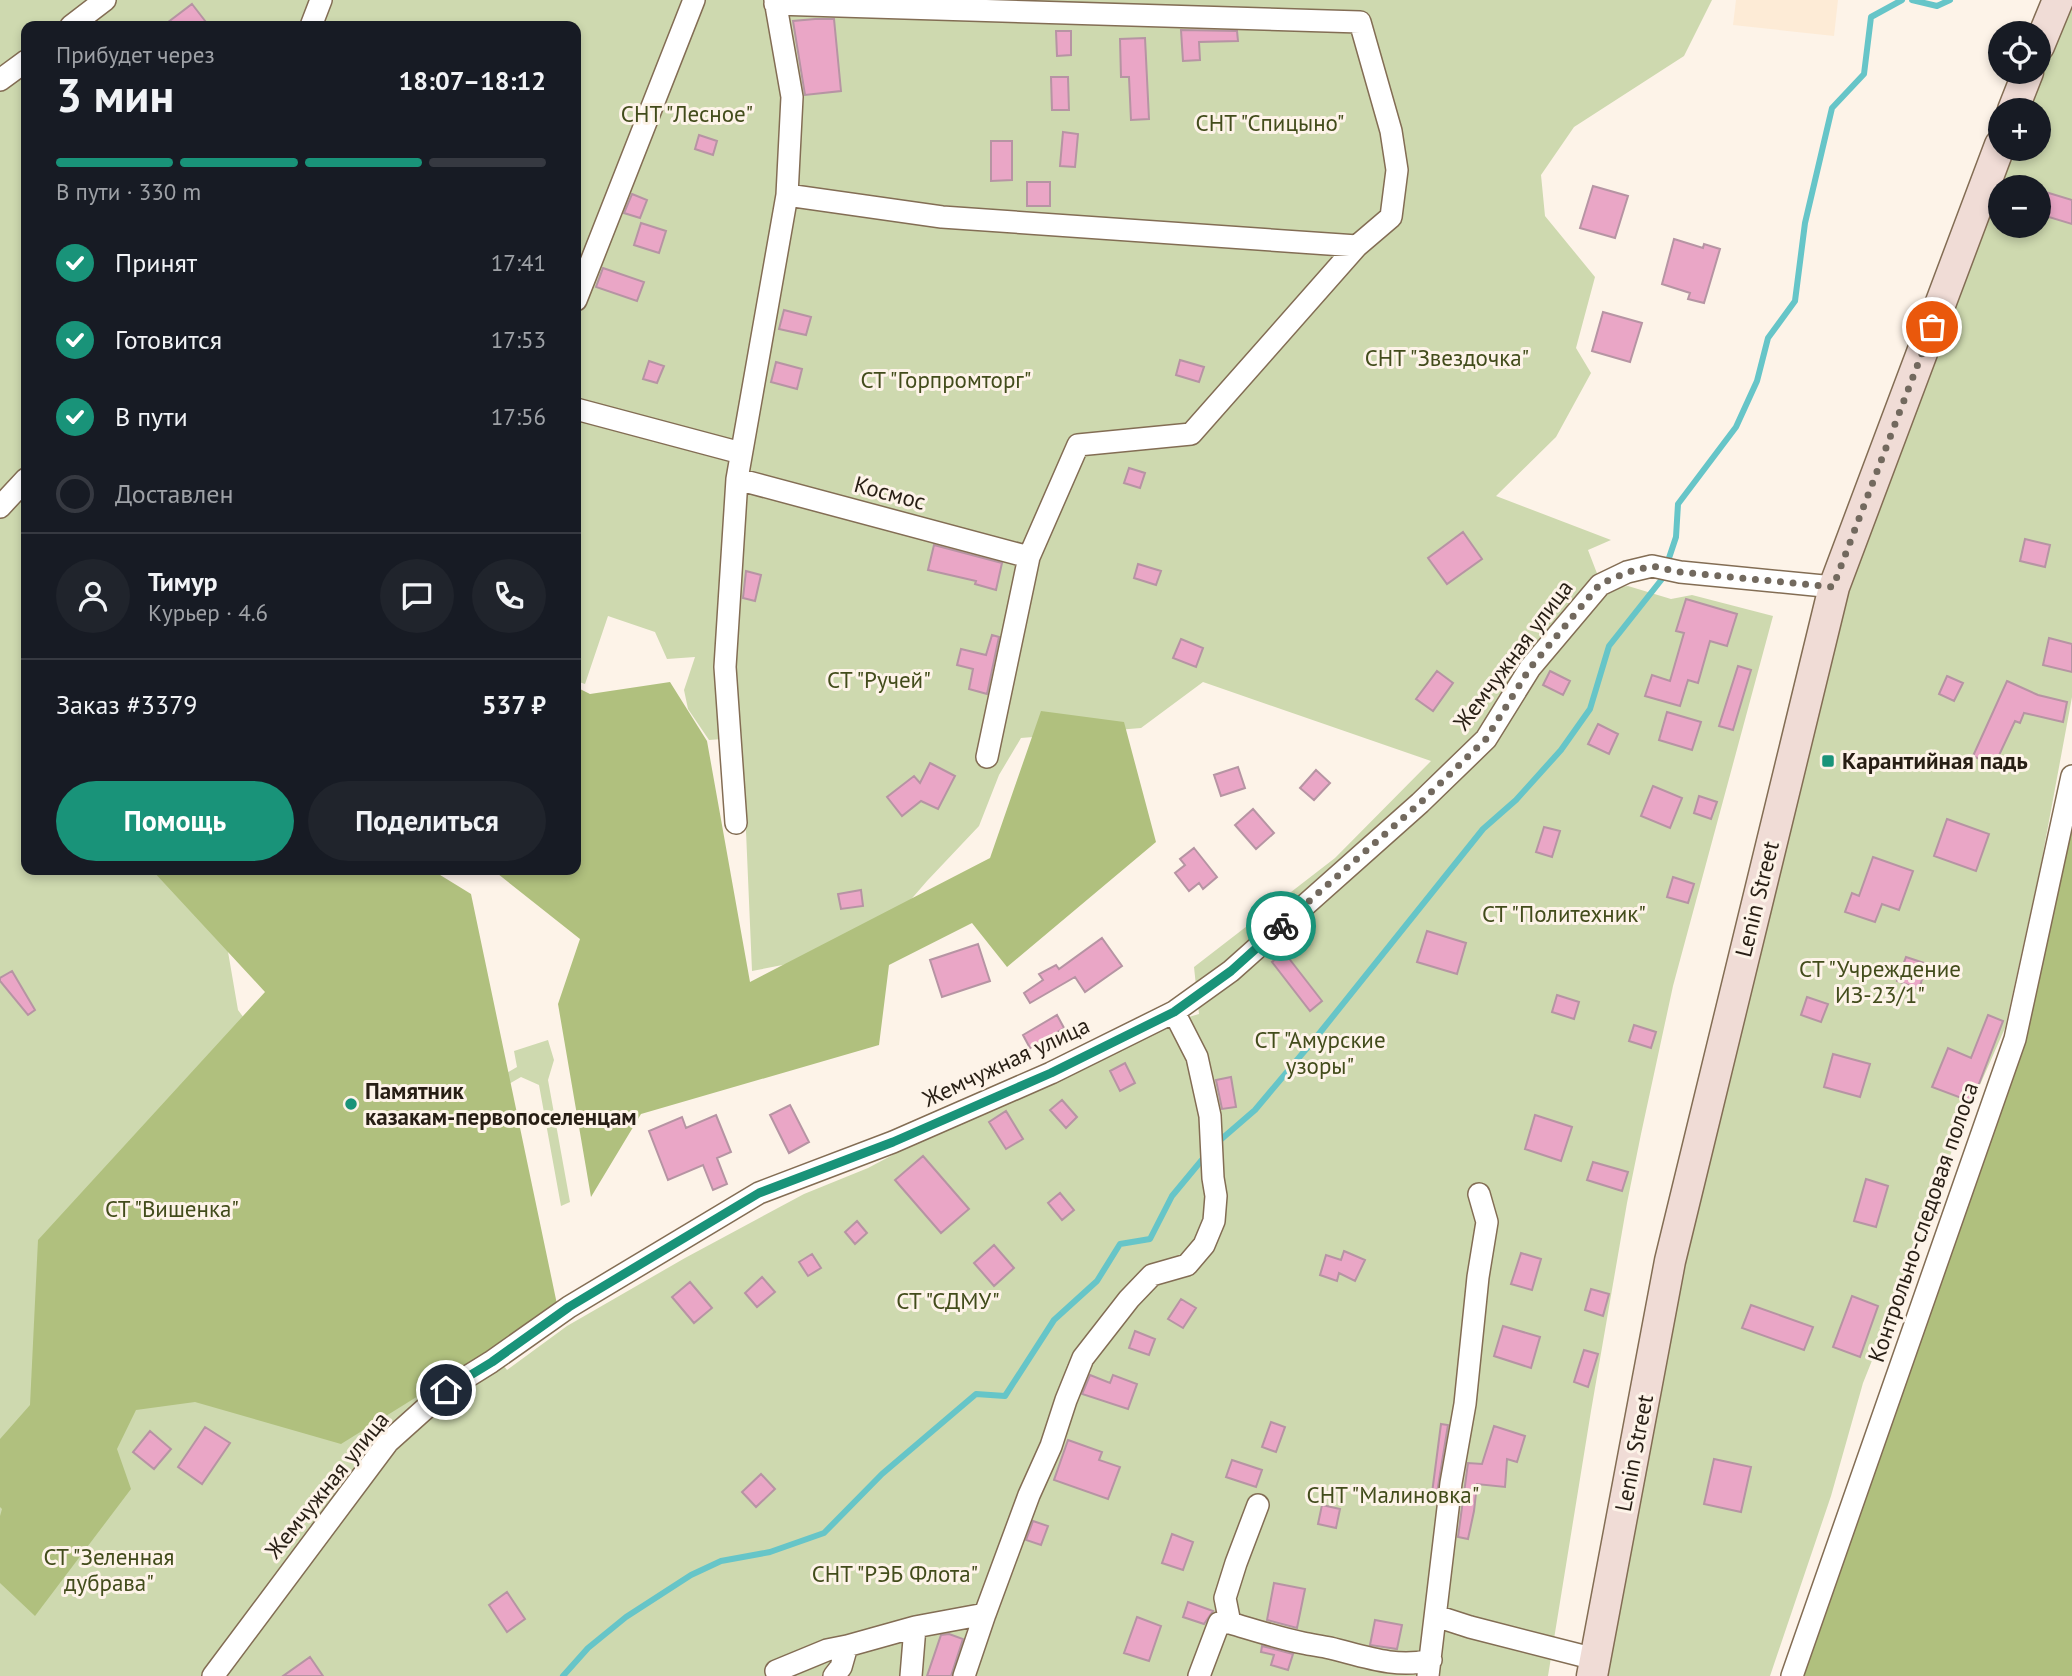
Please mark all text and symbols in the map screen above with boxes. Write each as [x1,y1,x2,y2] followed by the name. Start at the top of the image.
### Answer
[1988,21,2051,238] map controls
[1988,21,2051,84] button: locate
[56,40,215,69] text: Прибудет через
[399,64,546,97] text: 18:07–18:12
[56,65,174,125] text: 3 мин
[1988,98,2051,161] button: +
[621,99,753,128] park label: СНТ "Лесное"
[1196,108,1344,137] park label: СНТ "Спицыно"
[1988,175,2051,238] button: −
[56,177,201,206] text: В пути · 330 m
[56,244,94,282] icon: check
[115,246,197,279] text: Принят
[491,248,546,277] text: 17:41
[1902,297,1962,357] pin
[1913,308,1951,346] icon: bag
[56,321,94,359] icon: check
[115,323,222,356] text: Готовится
[491,325,546,354] text: 17:53
[1365,343,1529,372] park label: СНТ "Звездочка"
[860,365,1032,394] park label: СТ "Горпромторг"
[56,398,94,436] icon: check
[115,400,188,433] text: В пути
[491,402,546,431] text: 17:56
[851,469,929,516] street label: Космос
[115,477,234,510] text: Доставлен
[56,559,130,633] button: person
[380,559,454,633] button: chat
[472,559,546,633] button: phone
[148,565,218,598] text: Тимур
[1446,574,1579,736] street label: Жемчужная улица
[148,598,268,627] text: Курьер · 4.6
[827,665,931,694] park label: СТ "Ручей"
[56,688,198,721] text: Заказ #3379
[482,688,546,721] text: 537 ₽
[1842,746,2028,775] place label: Карантийная падь
[1820,753,1836,769] marker: Карантийная падь
[56,781,294,861] button: Помощь
[308,781,546,861] button: Поделиться
[1728,838,1785,960] street label: Lenin Street
[1246,891,1316,961] courier
[1482,899,1646,928] park label: СТ "Политехник"
[1262,907,1300,945] icon: bike
[1799,954,1961,1009] park label: СТ "Учреждение ИЗ-23/1"
[917,1010,1094,1113] street label: Жемчужная улица
[1254,1025,1386,1080] park label: СТ "Амурские узоры"
[365,1076,637,1131] place label: Памятник казакам-первопоселенцам
[1861,1078,1984,1366] street label: Контрольно-следовая полоса
[343,1096,359,1112] marker: Памятник казакам-первопоселенцам
[105,1194,239,1223] park label: СТ "Вишенка"
[896,1286,1000,1315] park label: СТ "СДМУ"
[416,1360,476,1420] pin
[427,1371,465,1409] icon: home
[1608,1392,1659,1514] street label: Lenin Street
[258,1405,395,1565] street label: Жемчужная улица
[1307,1480,1479,1509] park label: СНТ "Малиновка"
[43,1542,175,1597] park label: СТ "Зеленная дубрава"
[812,1559,978,1588] park label: СНТ "РЭБ Флота"

